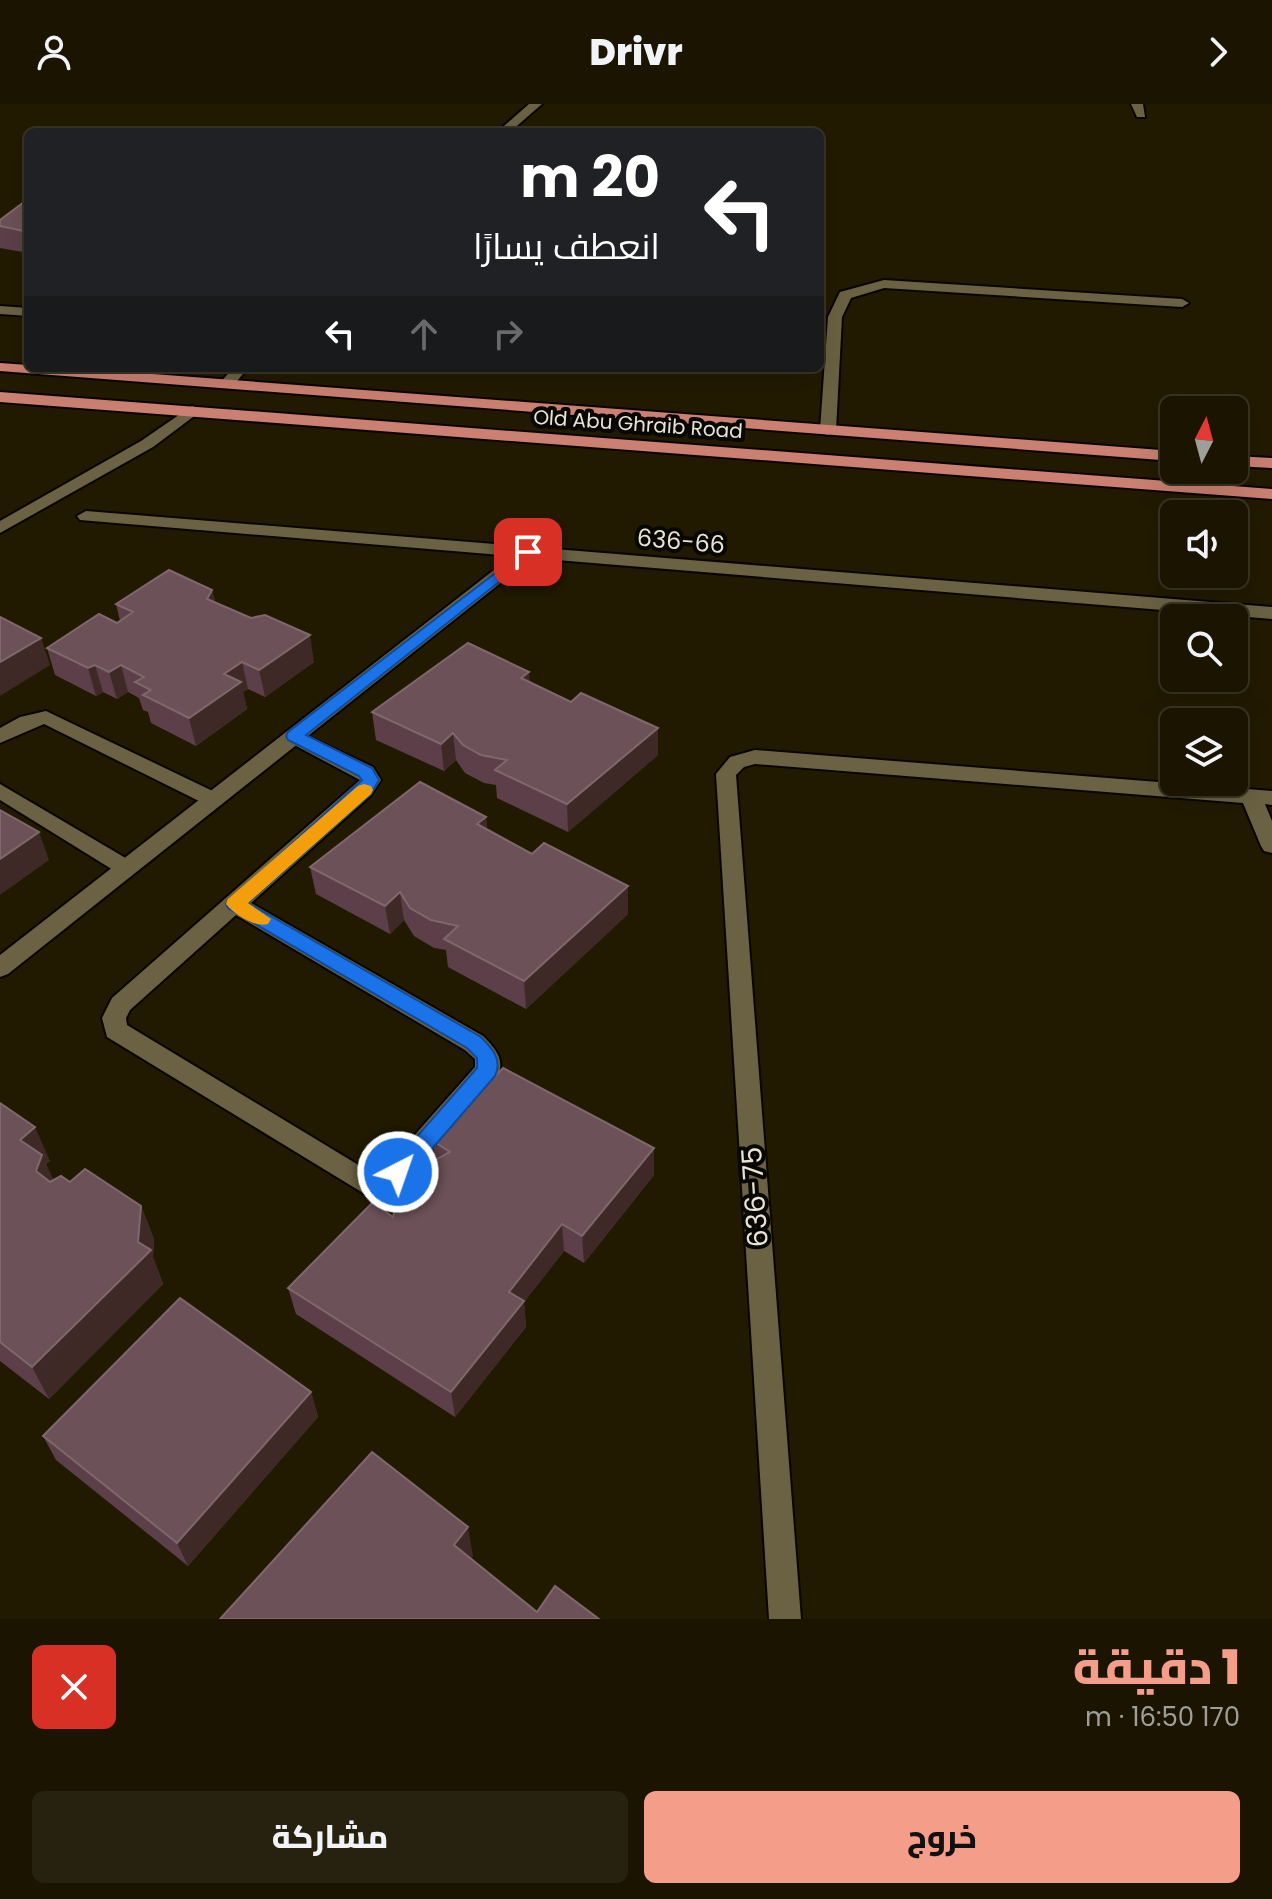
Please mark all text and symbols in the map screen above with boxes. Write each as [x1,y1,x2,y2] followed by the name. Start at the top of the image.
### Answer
[589,27,683,78] text: Drivr
[32,30,76,74] icon: person
[1196,30,1240,74] icon: forward
[520,138,660,217] text: 20 m
[688,160,792,264] icon: left
[473,221,660,272] text: انعطف يسارًا
[318,312,362,356] icon: left
[402,312,446,356] icon: ahead
[486,312,530,356] icon: right
[1160,396,1248,484] north arrow
[1160,396,1248,796] map controls
[532,403,744,445] street label: Old Abu Ghraib Road
[1160,500,1248,588] button: sound
[494,518,562,586] pin
[636,521,726,561] street label: 636-66
[506,530,550,574] icon: arrive
[1160,604,1248,692] button: search
[1160,708,1248,796] button: layers
[356,1130,440,1214] position arrow
[732,1146,778,1248] street label: 636-75
[1073,1634,1240,1701] text: 1 دقيقة
[32,1645,116,1729] button: close
[1085,1699,1240,1735] text: 170 m · 16:50
[32,1791,628,1883] button: مشاركة
[644,1791,1240,1883] button: خروج

